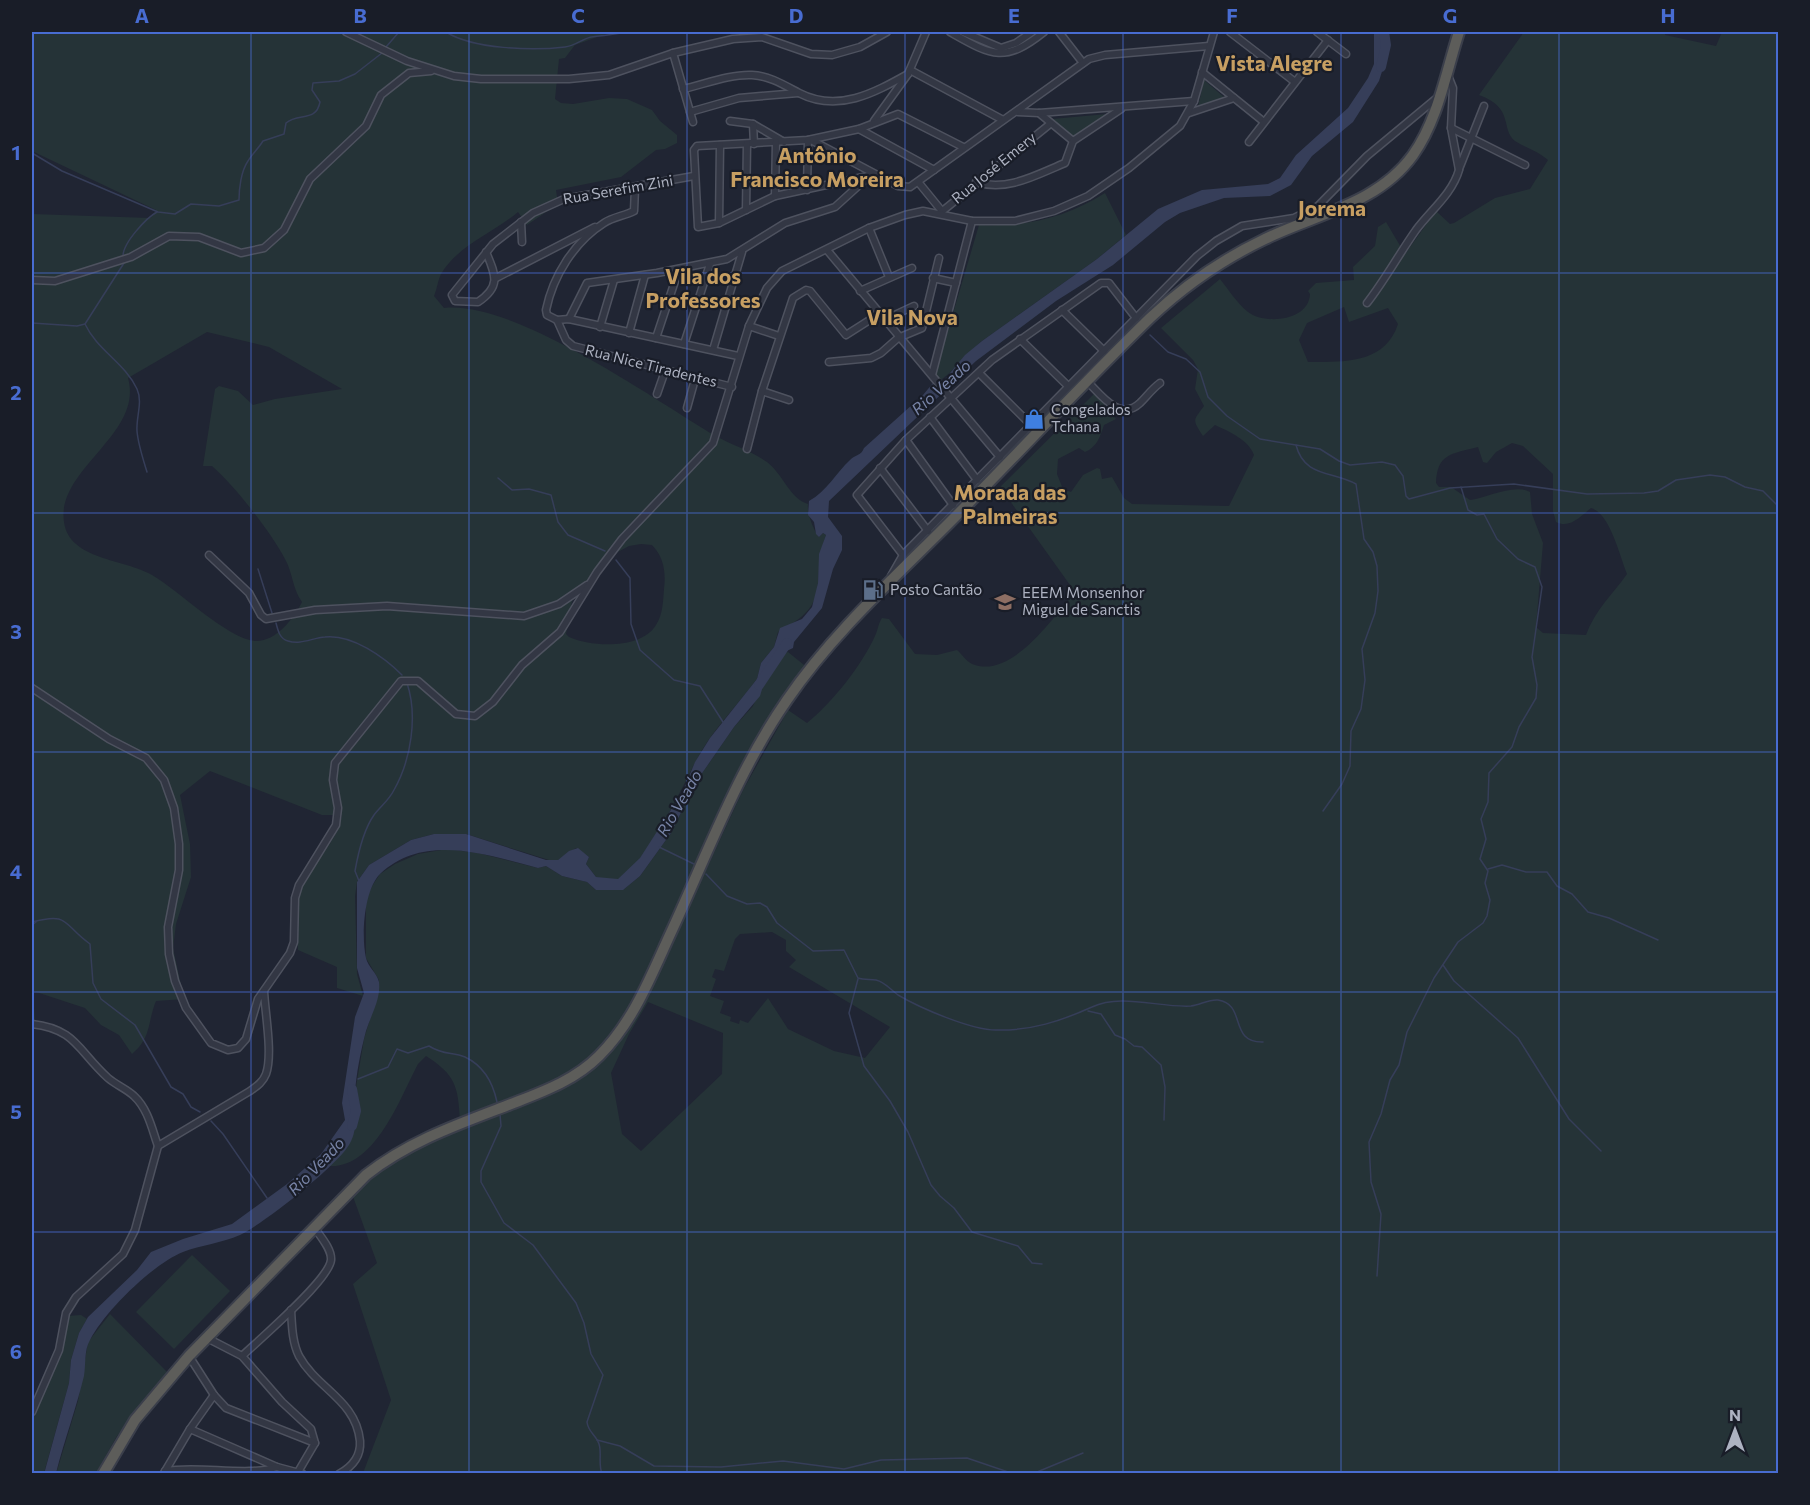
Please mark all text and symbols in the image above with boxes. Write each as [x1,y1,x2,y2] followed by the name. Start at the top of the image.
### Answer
[135,3,149,27] text: A
[353,3,367,27] text: B
[571,3,585,27] text: C
[789,3,803,27] text: D
[1008,3,1020,27] text: E
[1226,3,1238,27] text: F
[1443,3,1457,27] text: G
[1661,3,1676,27] text: H
[1215,50,1333,75] district label: Vista Alegre
[947,128,1039,207] street label: Rua José Emery
[11,140,21,164] text: 1
[730,142,904,191] district label: Antônio Francisco Moreira
[561,170,674,208] street label: Rua Serefim Zini
[1298,195,1366,220] district label: Jorema
[645,263,761,312] district label: Vila dos Professores
[866,304,958,329] district label: Vila Nova
[583,340,719,390] street label: Rua Nice Tiradentes
[907,355,974,418] water label: Rio Veado
[10,380,22,404] text: 2
[1051,400,1131,435] place label: Congelados Tchana
[1022,407,1046,431] shop icon: Congelados Tchana
[954,479,1067,528] district label: Morada das Palmeiras
[861,578,885,602] fuel station icon: Posto Cantão
[890,580,982,598] place label: Posto Cantão
[1022,583,1145,618] place label: EEEM Monsenhor Miguel de Sanctis
[993,590,1017,614] school or university icon: EEEM Monsenhor Miguel de Sanctis
[10,619,22,643] text: 3
[652,766,705,839] water label: Rio Veado
[10,859,22,883] text: 4
[10,1099,22,1123] text: 5
[283,1133,348,1199] water label: Rio Veado
[10,1339,22,1363] text: 6
[1705,1400,1765,1460] north arrow
[1729,1405,1741,1424] text: N

